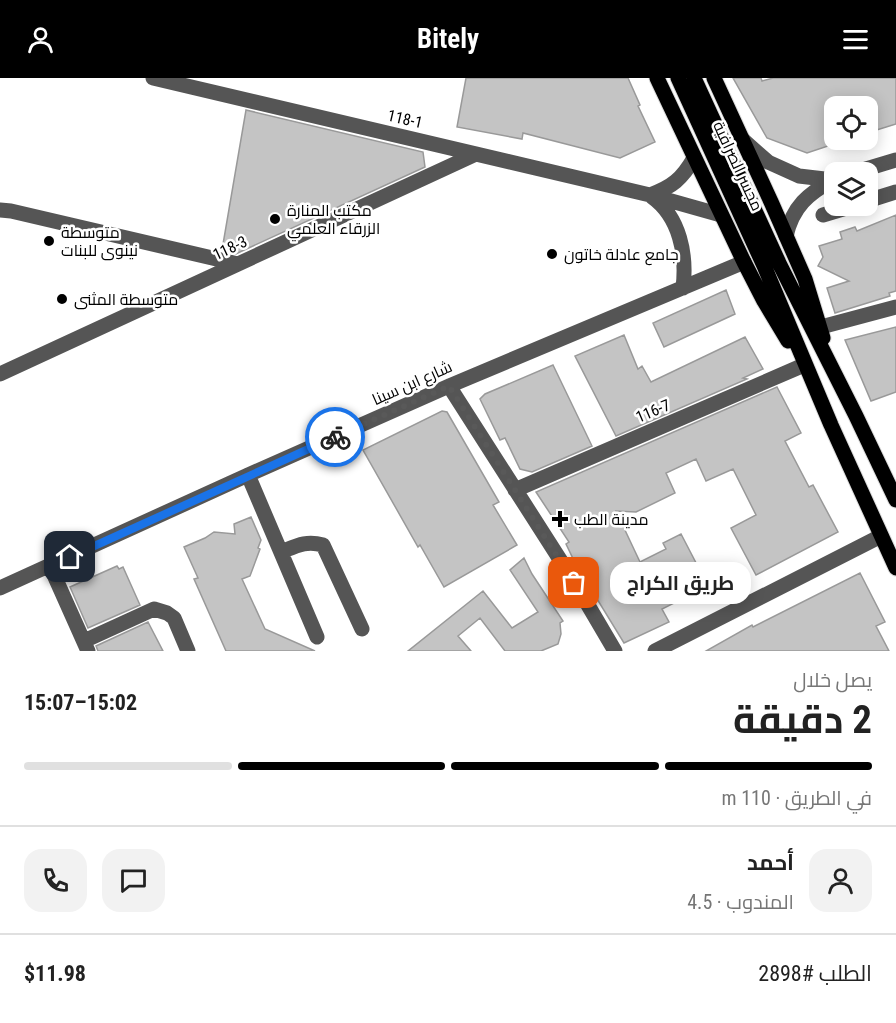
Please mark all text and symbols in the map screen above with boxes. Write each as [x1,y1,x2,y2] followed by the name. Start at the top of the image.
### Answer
[24,23,57,56] icon: person
[417,23,479,55] text: Bitely
[839,23,872,56] icon: menu
[824,96,878,216] map controls
[824,96,878,150] button: locate
[386,106,424,132] street label: 118-1
[709,118,767,214] street label: مجسر الصرافية
[824,162,878,216] button: layers
[287,201,380,242] place label: مكتب المنارة الزرقاء العلمي
[268,212,282,226] marker: مكتب المنارة الزرقاء العلمي
[61,223,138,261] place label: متوسطة نينوى للبنات
[210,232,250,264] street label: 118-3
[42,234,56,248] marker: متوسطة نينوى للبنات
[564,245,679,266] place label: جامع عادلة خاتون
[545,247,559,261] marker: جامع عادلة خاتون
[74,290,178,310] place label: متوسطة المثنى
[55,292,69,306] marker: متوسطة المثنى
[369,357,456,411] street label: شارع ابن سينا
[633,395,673,427] street label: 116-7
[305,407,365,467] courier
[319,421,352,454] icon: bike
[551,510,569,528] marker: مدينة الطب
[574,510,649,529] place label: مدينة الطب
[44,531,95,582] pin
[53,540,86,573] icon: home
[548,557,599,608] pin
[610,562,751,604] callout: طريق الكراج
[557,566,590,599] icon: bag
[627,571,734,595] text: طريق الكراج
[793,668,872,692] text: يصل خلال
[24,690,137,715] text: 15:02–15:07
[733,697,872,743] text: 2 دقيقة
[722,786,872,810] text: في الطريق · 110 m
[24,849,87,912] button: phone
[102,849,165,912] button: chat
[809,849,872,912] button: person
[747,850,794,875] text: أحمد
[687,890,794,914] text: المندوب · 4.5
[24,961,86,986] text: $11.98
[758,961,872,986] text: الطلب #2898

